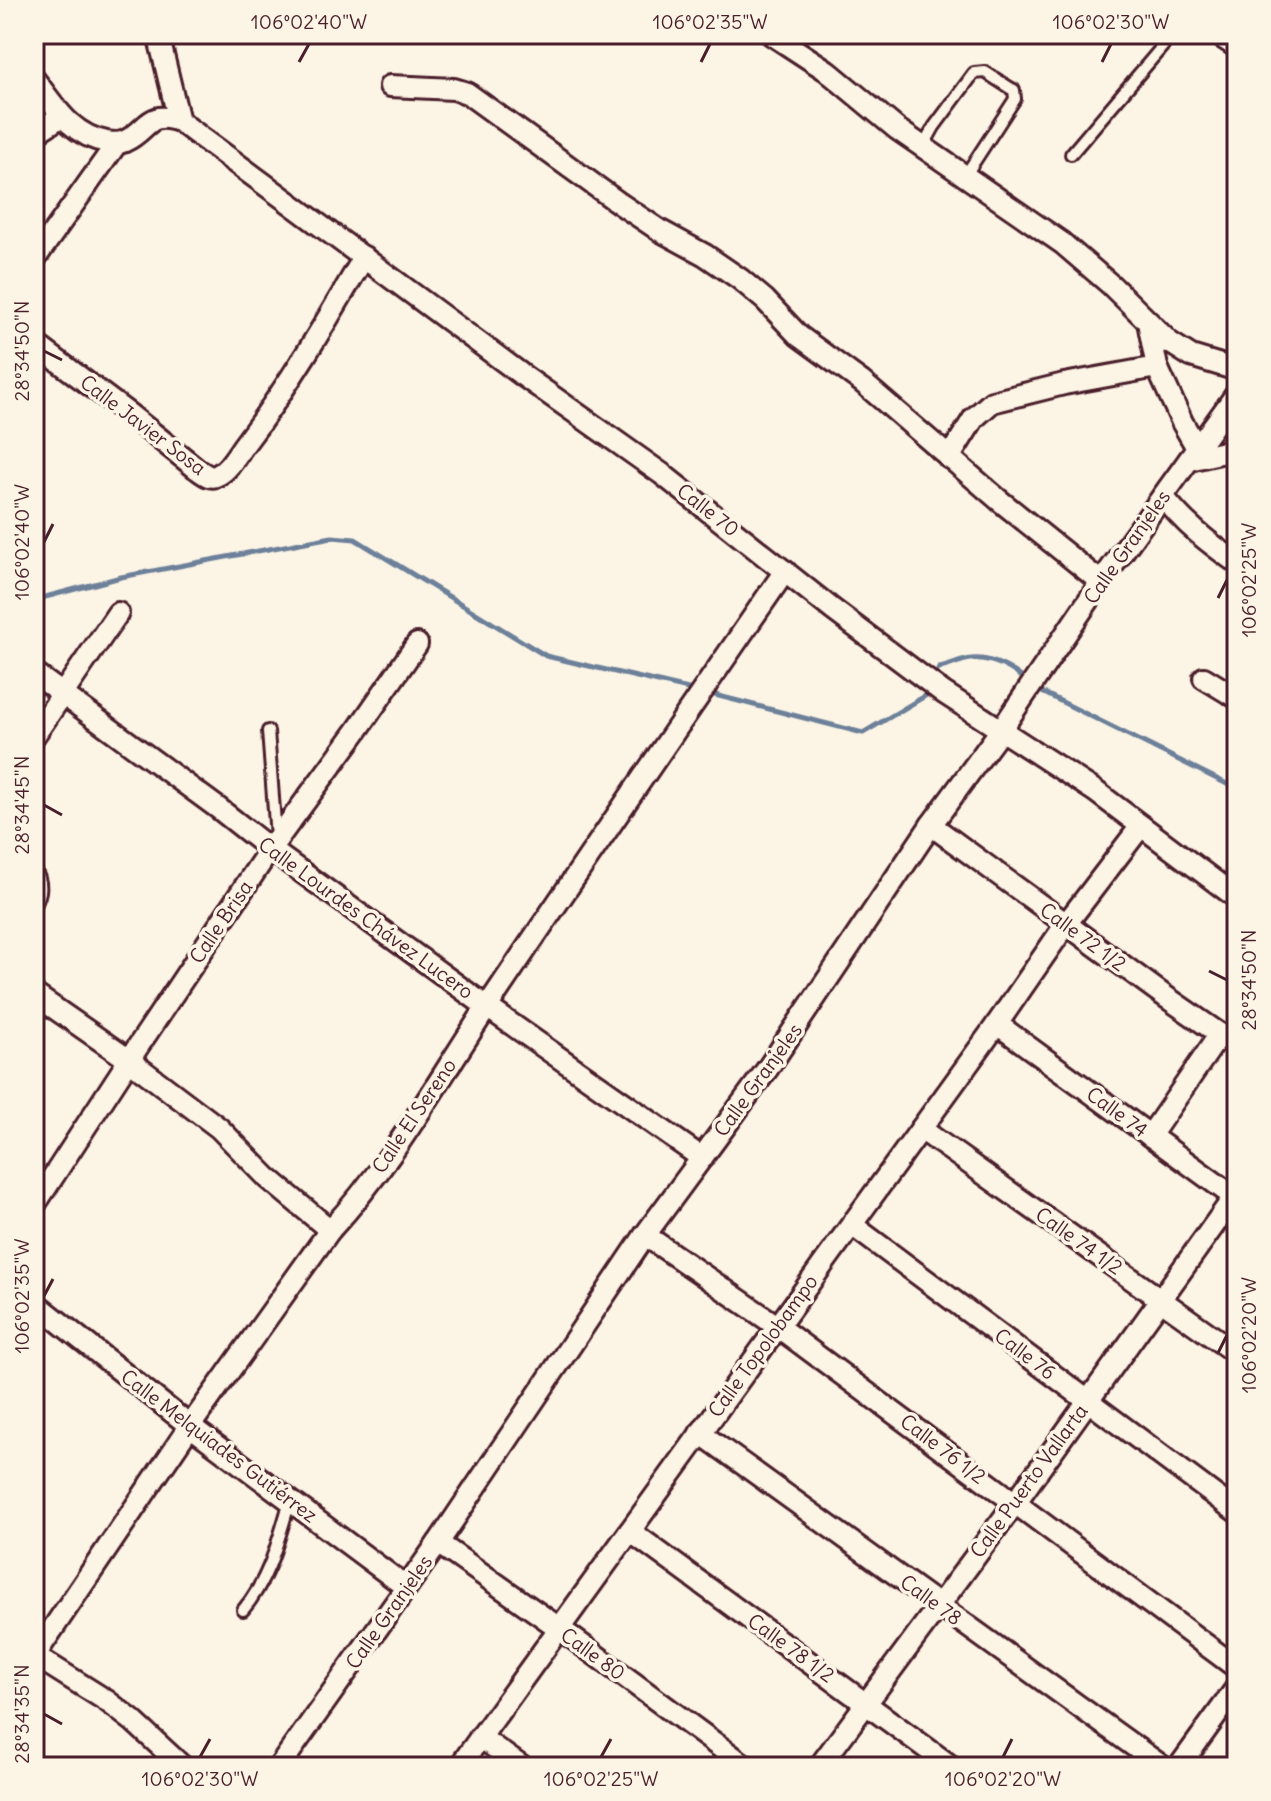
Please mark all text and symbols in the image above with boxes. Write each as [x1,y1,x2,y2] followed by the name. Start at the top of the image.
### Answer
[251,9,367,34] text: 106°02'40"W
[652,9,768,34] text: 106°02'35"W
[1053,9,1169,34] text: 106°02'30"W
[9,300,34,402] text: 28°34'50"N
[75,369,211,480] street label: Calle Javier Sosa
[672,478,744,542] street label: Calle 70
[9,484,34,600] text: 106°02'40"W
[1078,485,1175,609] street label: Calle Granjeles
[1236,523,1261,637] text: 106°02'25"W
[9,755,34,855] text: 28°34'45"N
[254,831,479,1004] street label: Calle Lourdes Chávez Lucero
[184,875,258,968] street label: Calle Brisa
[1035,897,1131,976] street label: Calle 72 1/2
[1236,929,1261,1031] text: 28°34'50"N
[708,1018,807,1141] street label: Calle Granjeles
[366,1054,461,1178] street label: Calle El Sereno
[1082,1081,1153,1142] street label: Calle 74
[1031,1201,1128,1280] street label: Calle 74 1/2
[9,1238,34,1354] text: 106°02'35"W
[702,1269,823,1422] street label: Calle Topolobampo
[1236,1277,1261,1393] text: 106°02'20"W
[990,1323,1061,1385] street label: Calle 76
[116,1364,322,1528] street label: Calle Melquiades Gutiérrez
[964,1399,1093,1562] street label: Calle Puerto Vallarta
[895,1408,991,1489] street label: Calle 76 1/2
[340,1550,437,1674] street label: Calle Granjeles
[896,1569,967,1630] street label: Calle 78
[743,1608,840,1687] street label: Calle 78 1/2
[556,1622,630,1685] street label: Calle 80
[9,1664,34,1764] text: 28°34'35"N
[142,1766,258,1791] text: 106°02'30"W
[544,1766,658,1791] text: 106°02'25"W
[945,1766,1061,1791] text: 106°02'20"W

